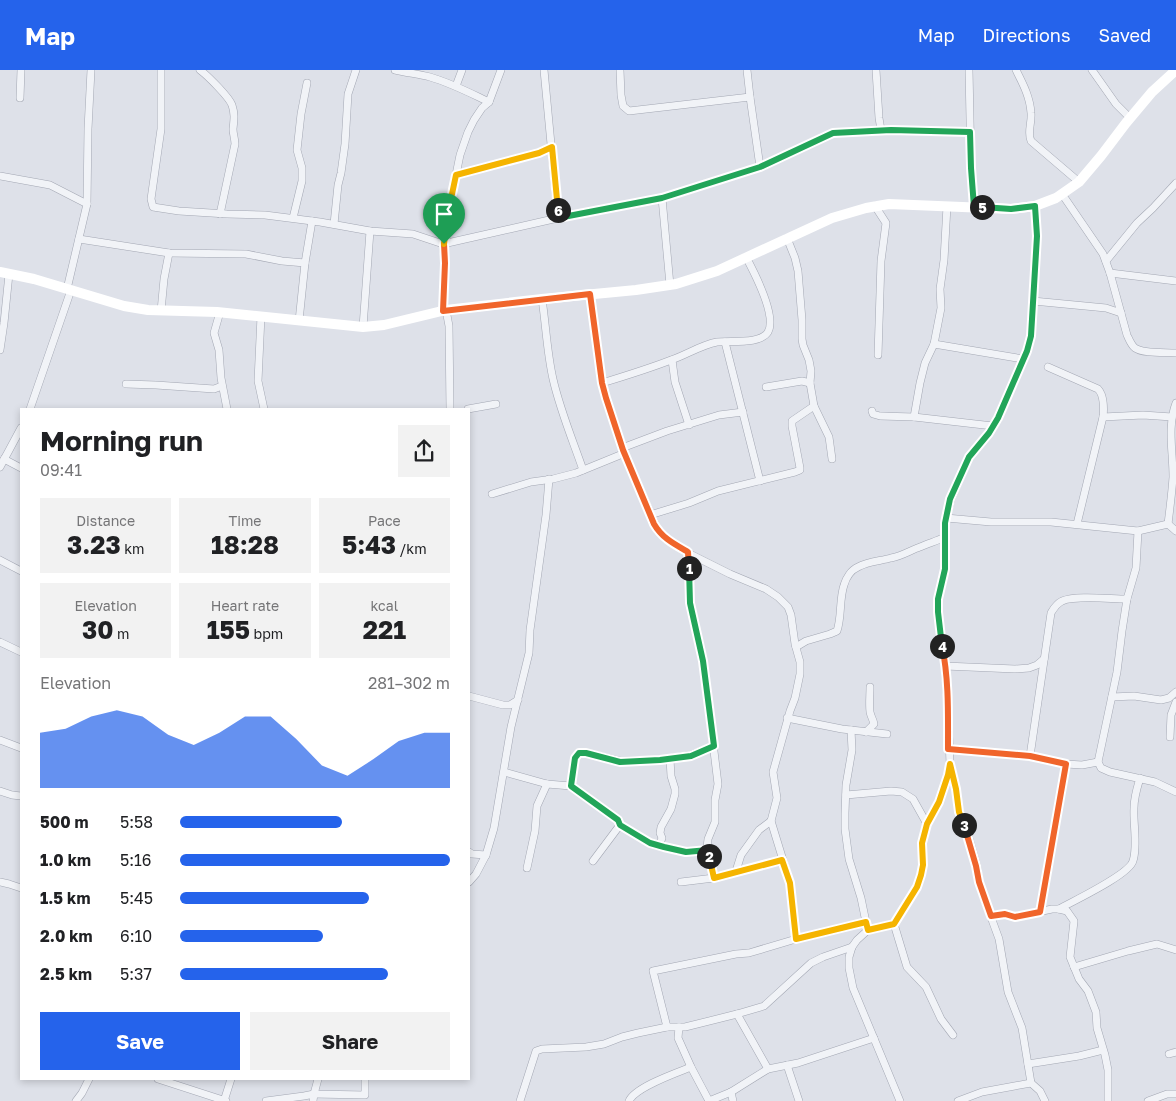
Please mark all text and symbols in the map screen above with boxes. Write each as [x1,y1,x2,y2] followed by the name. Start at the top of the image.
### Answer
[25,21,75,50] text: Map
[918,24,954,46] text: Map
[982,24,1070,46] text: Directions
[1098,24,1151,46] text: Saved
[423,193,465,244] pin
[970,194,994,220] pin: 5
[546,198,570,222] pin: 6
[978,199,987,216] text: 5
[430,200,458,228] icon: arrive
[554,202,563,219] text: 6
[40,424,203,457] text: Morning run
[398,425,450,477] button: share
[40,460,82,480] text: 09:41
[76,512,135,529] text: Distance
[229,512,261,529] text: Time
[368,512,401,529] text: Pace
[67,529,121,560] text: 3.23
[211,529,279,560] text: 18:28
[342,529,396,560] text: 5:43
[121,540,144,557] text: km
[396,540,427,557] text: /km
[676,556,702,580] pin: 1
[686,560,693,577] text: 1
[75,597,137,614] text: Elevation
[211,597,279,614] text: Heart rate
[370,597,398,614] text: kcal
[82,614,113,645] text: 30
[207,614,250,645] text: 155
[363,614,406,645] text: 221
[113,625,129,642] text: m
[250,625,283,642] text: bpm
[930,634,954,658] pin: 4
[938,638,947,655] text: 4
[40,673,111,693] text: Elevation
[368,673,450,693] text: 281–302 m
[40,812,89,832] text: 500 m
[120,812,153,832] text: 5:58
[952,812,976,838] pin: 3
[960,817,969,834] text: 3
[696,844,722,868] pin: 2
[705,848,714,865] text: 2
[40,850,91,870] text: 1.0 km
[120,850,152,870] text: 5:16
[40,888,90,908] text: 1.5 km
[120,888,153,908] text: 5:45
[40,926,93,946] text: 2.0 km
[120,926,152,946] text: 6:10
[40,964,92,984] text: 2.5 km
[120,964,152,984] text: 5:37
[40,1012,240,1070] button: Save
[250,1012,450,1070] button: Share

